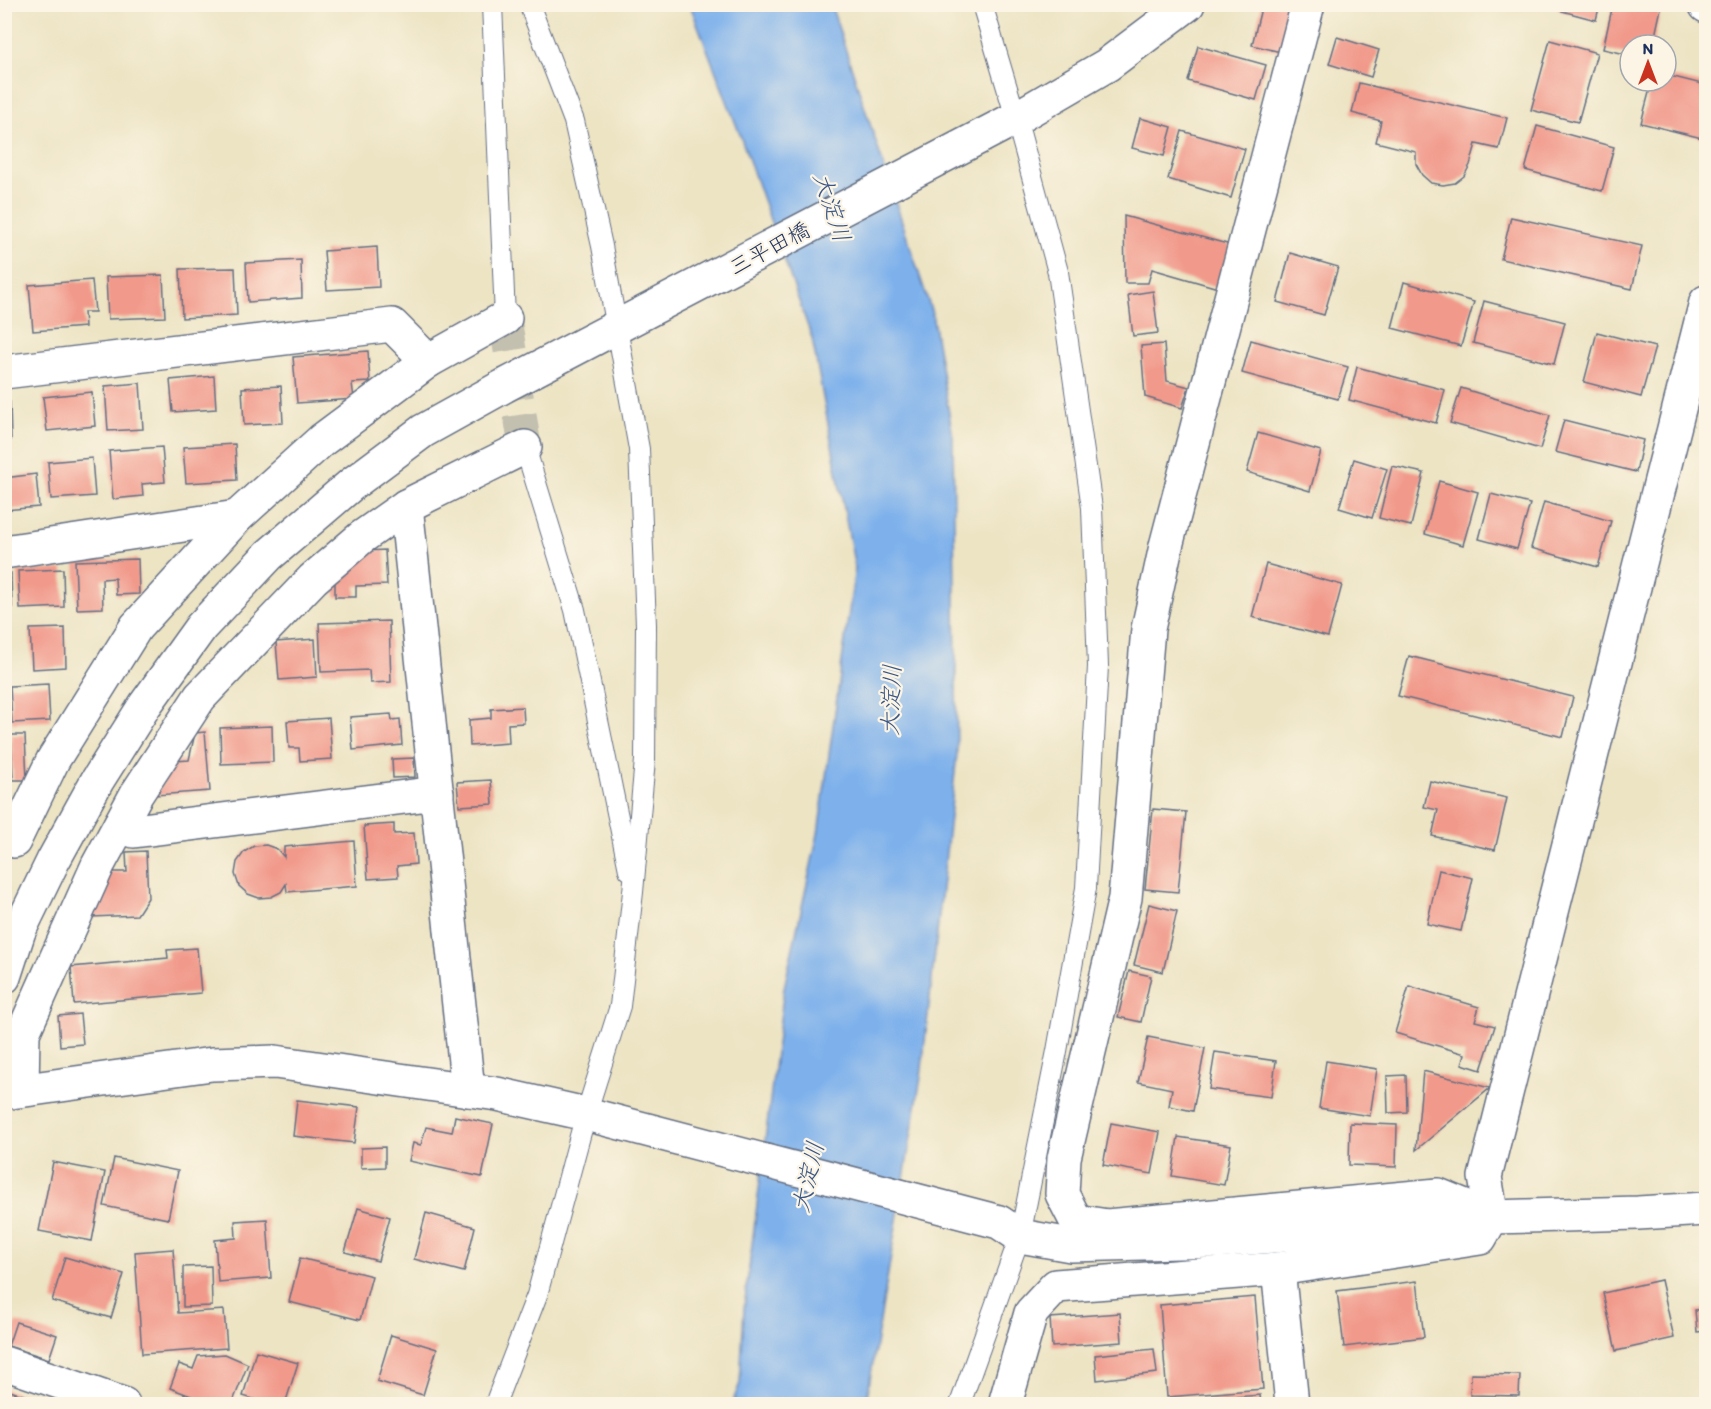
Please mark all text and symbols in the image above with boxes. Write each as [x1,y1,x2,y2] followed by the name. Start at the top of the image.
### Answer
[1618,33,1678,93] north arrow
[1643,39,1653,58] text: N
[808,168,857,246] water label: 大淀川
[724,216,814,281] street label: 三平田橋
[875,663,906,736] water label: 大淀川
[785,1139,830,1215] water label: 大淀川

